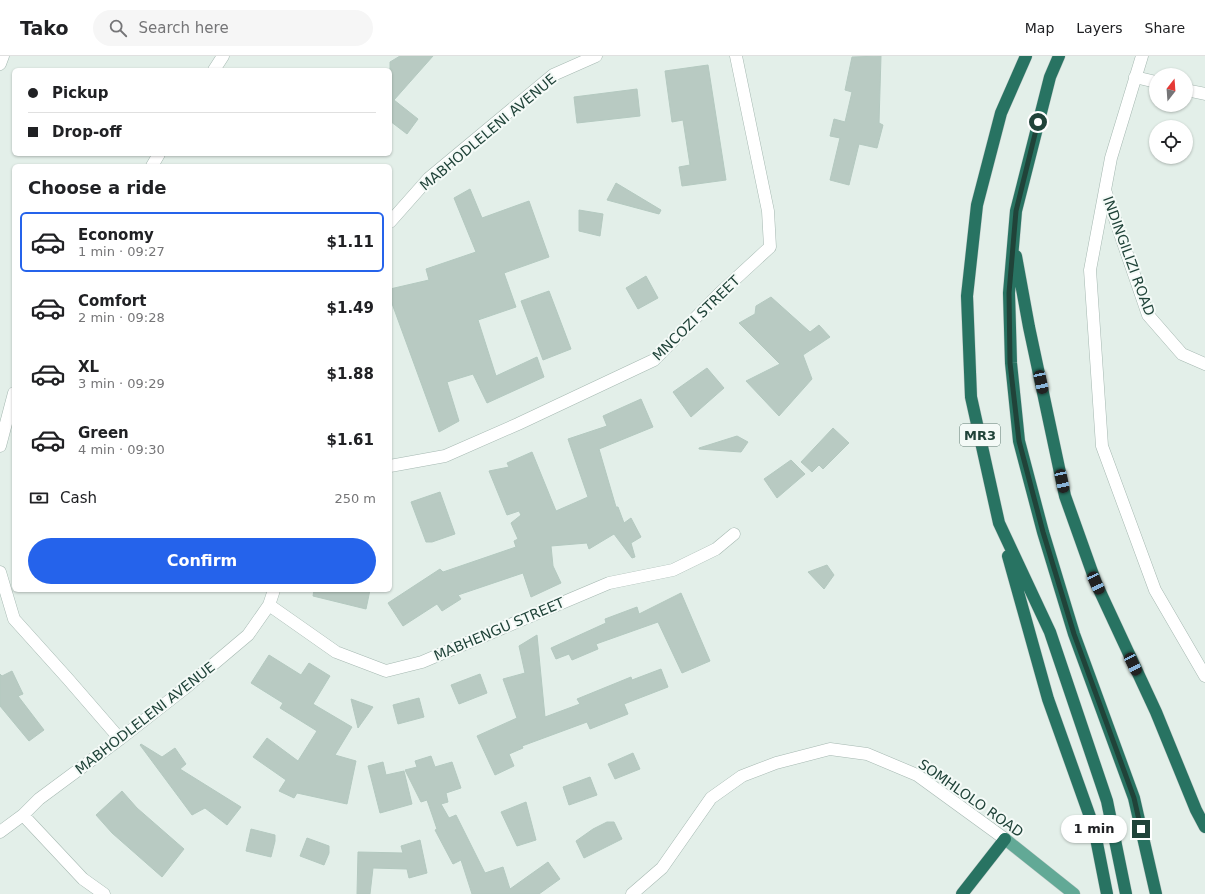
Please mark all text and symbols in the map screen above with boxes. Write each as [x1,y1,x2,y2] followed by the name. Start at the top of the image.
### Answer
[93,10,373,46] search box
[20,17,69,39] text: Tako
[107,17,129,39] icon: search
[139,19,229,37] text: Search here
[1025,20,1054,36] text: Map
[1076,20,1123,36] text: Layers
[1145,20,1185,36] text: Share
[1149,68,1193,112] north arrow
[1149,68,1193,164] map controls
[417,70,559,194] street label: MABHODLELENI AVENUE
[52,84,108,102] text: Pickup
[1029,113,1047,131] route start
[1149,120,1193,164] button: locate
[52,123,122,141] text: Drop-off
[28,177,167,198] text: Choose a ride
[1100,194,1158,318] street label: INDINGILIZI ROAD
[30,224,66,260] icon: car
[78,226,154,244] text: Economy
[327,233,374,251] text: $1.11
[78,244,165,259] text: 1 min · 09:27
[649,272,743,364] street label: MNCOZI STREET
[30,290,66,326] icon: car
[78,292,146,310] text: Comfort
[327,299,374,317] text: $1.49
[78,310,165,325] text: 2 min · 09:28
[30,356,66,392] icon: car
[78,358,99,376] text: XL
[327,365,374,383] text: $1.88
[1033,369,1049,395] car
[78,376,165,391] text: 3 min · 09:29
[30,422,66,458] icon: car
[78,424,129,442] text: Green
[960,424,1000,446] road number: MR3
[327,431,374,449] text: $1.61
[78,442,165,457] text: 4 min · 09:30
[1054,468,1070,494] car
[28,487,50,509] icon: cash
[60,489,97,507] text: Cash
[334,491,376,506] text: 250 m
[28,538,376,584] button: Confirm
[1085,570,1107,596] car
[431,594,567,664] street label: MABHENGU STREET
[1122,651,1144,677] car
[72,659,218,777] street label: MABHODLELENI AVENUE
[915,756,1027,840] street label: SOMHLOLO ROAD
[1061,815,1127,843] callout: 1 min
[1132,820,1150,838] route end
[1074,821,1114,836] text: 1 min

